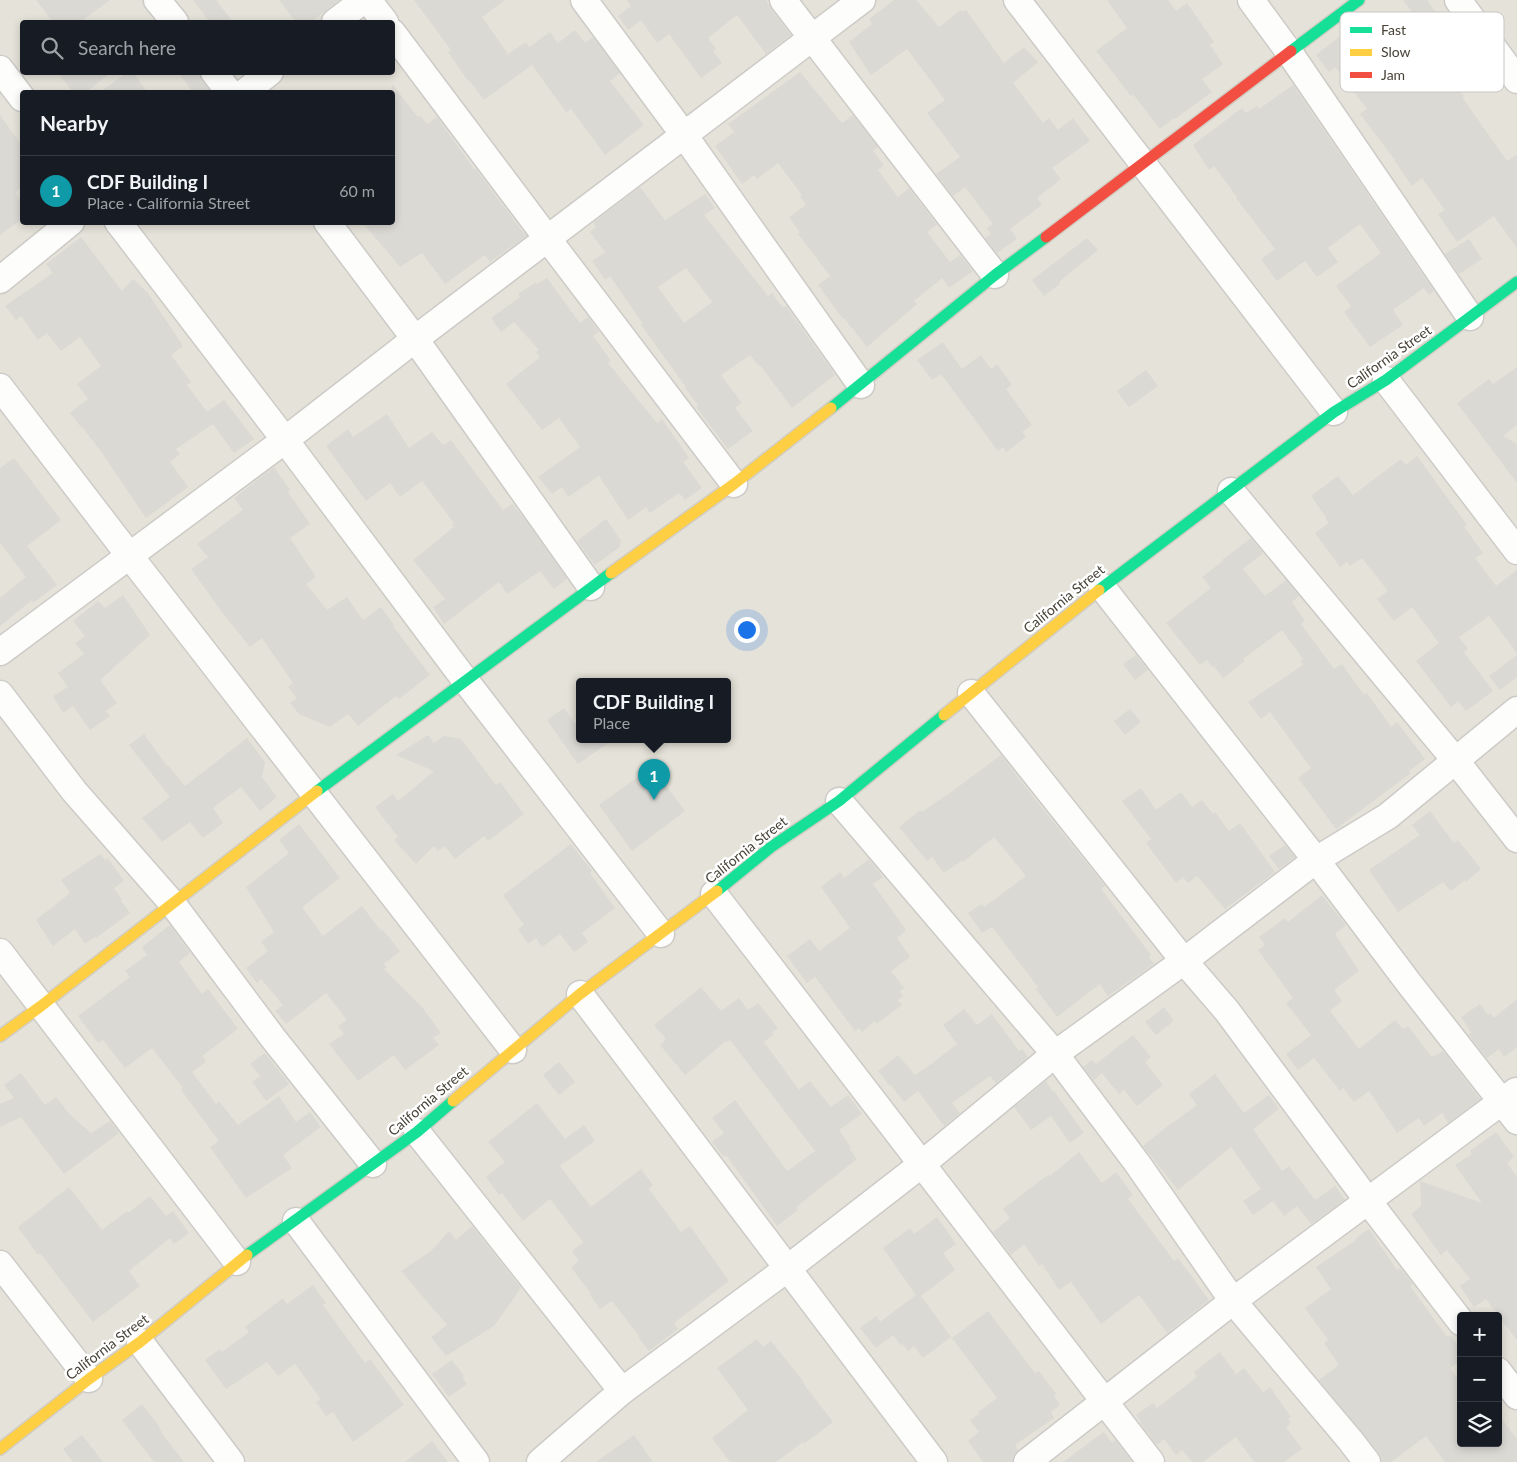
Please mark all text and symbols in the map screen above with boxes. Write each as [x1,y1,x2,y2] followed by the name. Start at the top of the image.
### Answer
[1340,12,1504,92] legend
[20,20,395,75] search box
[1381,21,1406,38] text: Fast
[38,34,66,62] icon: search
[78,36,176,59] text: Search here
[1381,43,1411,60] text: Slow
[1381,66,1405,83] text: Jam
[40,110,108,135] text: Nearby
[87,170,208,193] text: CDF Building I
[51,181,61,200] text: 1
[339,181,375,200] text: 60 m
[87,193,250,212] text: Place · California Street
[1343,321,1434,392] street label: California Street
[1020,561,1108,636] street label: California Street
[734,617,760,643] your location
[576,678,731,743] popup
[593,690,714,713] text: CDF Building I
[593,713,630,732] text: Place
[638,759,670,800] pin: 1
[701,812,790,887] street label: California Street
[384,1062,471,1139] street label: California Street
[62,1310,151,1383] street label: California Street
[1457,1312,1502,1447] map controls
[1457,1312,1502,1357] button: +
[1457,1357,1502,1402] button: −
[1457,1402,1502,1447] button: layers

